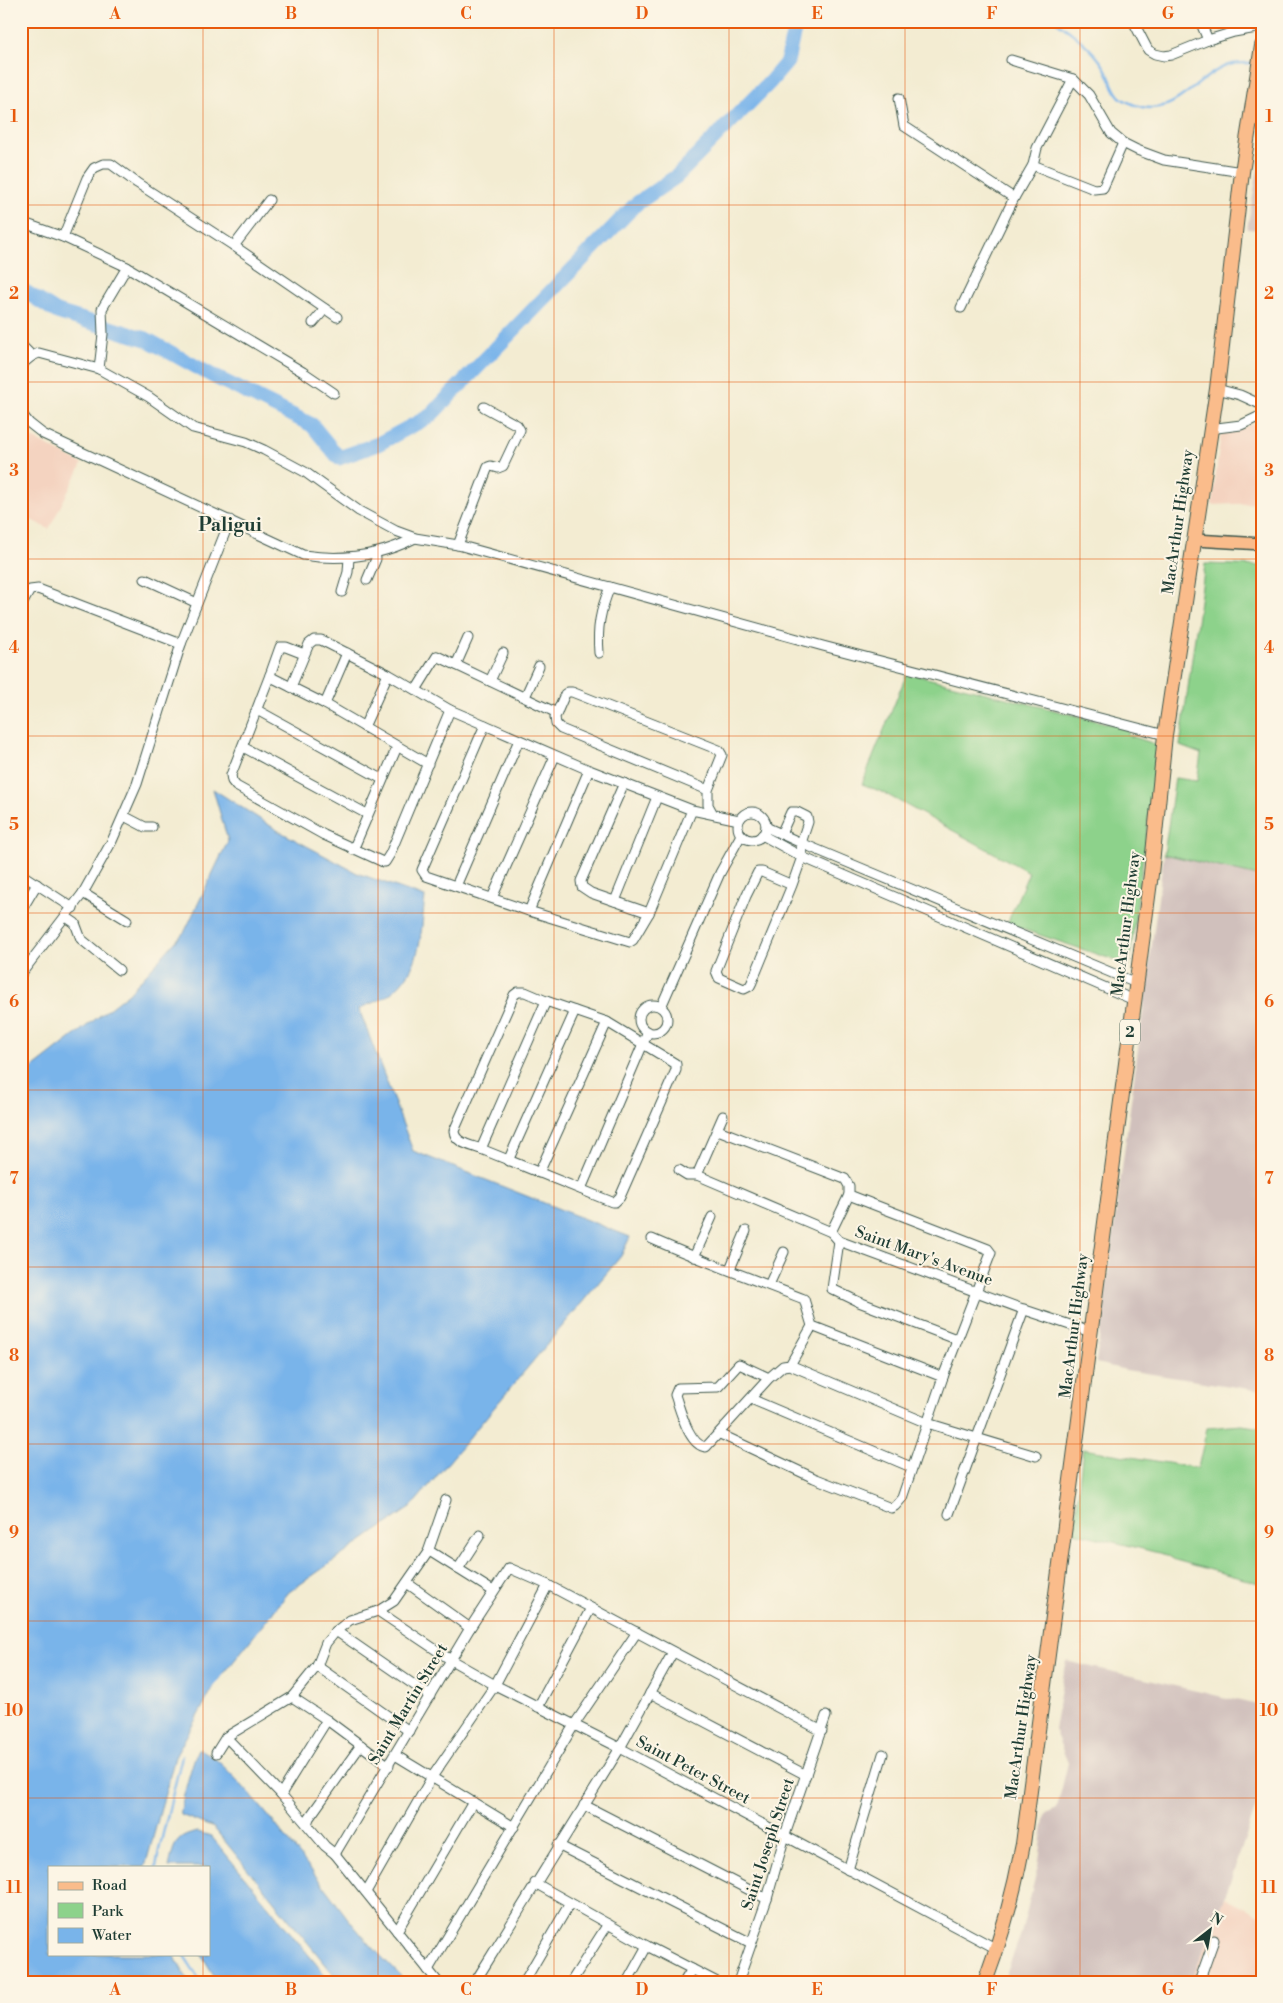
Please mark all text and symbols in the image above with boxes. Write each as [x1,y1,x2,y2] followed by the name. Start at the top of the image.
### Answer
[108,4,121,24] text: A
[285,4,297,24] text: B
[460,4,472,24] text: C
[636,4,649,24] text: D
[811,4,823,24] text: E
[986,4,998,24] text: F
[1162,4,1175,24] text: G
[10,107,18,127] text: 1
[1265,107,1273,127] text: 1
[9,284,19,304] text: 2
[1264,284,1274,304] text: 2
[1158,448,1198,596] street label: MacArthur Highway
[9,461,19,481] text: 3
[1264,461,1274,481] text: 3
[198,513,262,537] district label: Paligui
[9,638,20,658] text: 4
[1264,638,1275,658] text: 4
[9,815,19,835] text: 5
[1264,815,1274,835] text: 5
[1107,850,1145,998] street label: MacArthur Highway
[9,992,19,1012] text: 6
[1264,992,1274,1012] text: 6
[1120,1020,1140,1044] road number: 2
[9,1169,19,1189] text: 7
[1264,1169,1274,1189] text: 7
[852,1222,996,1290] street label: Saint Mary's Avenue
[1055,1252,1093,1400] street label: MacArthur Highway
[9,1346,19,1366] text: 8
[1264,1346,1274,1366] text: 8
[9,1523,19,1543] text: 9
[1264,1523,1274,1543] text: 9
[364,1639,452,1768] street label: Saint Martin Street
[1001,1653,1041,1801] street label: MacArthur Highway
[5,1701,23,1721] text: 10
[1260,1701,1278,1721] text: 10
[633,1732,754,1809] street label: Saint Peter Street
[737,1775,799,1912] street label: Saint Joseph Street
[48,1866,210,1956] legend
[92,1876,127,1895] text: Road
[6,1878,22,1898] text: 11
[1261,1878,1277,1898] text: 11
[92,1902,124,1921] text: Park
[1186,1906,1236,1956] north arrow
[1207,1909,1226,1930] text: N
[91,1926,132,1945] text: Water
[108,1980,121,2000] text: A
[285,1980,297,2000] text: B
[460,1980,472,2000] text: C
[636,1980,649,2000] text: D
[811,1980,823,2000] text: E
[986,1980,998,2000] text: F
[1162,1980,1175,2000] text: G

